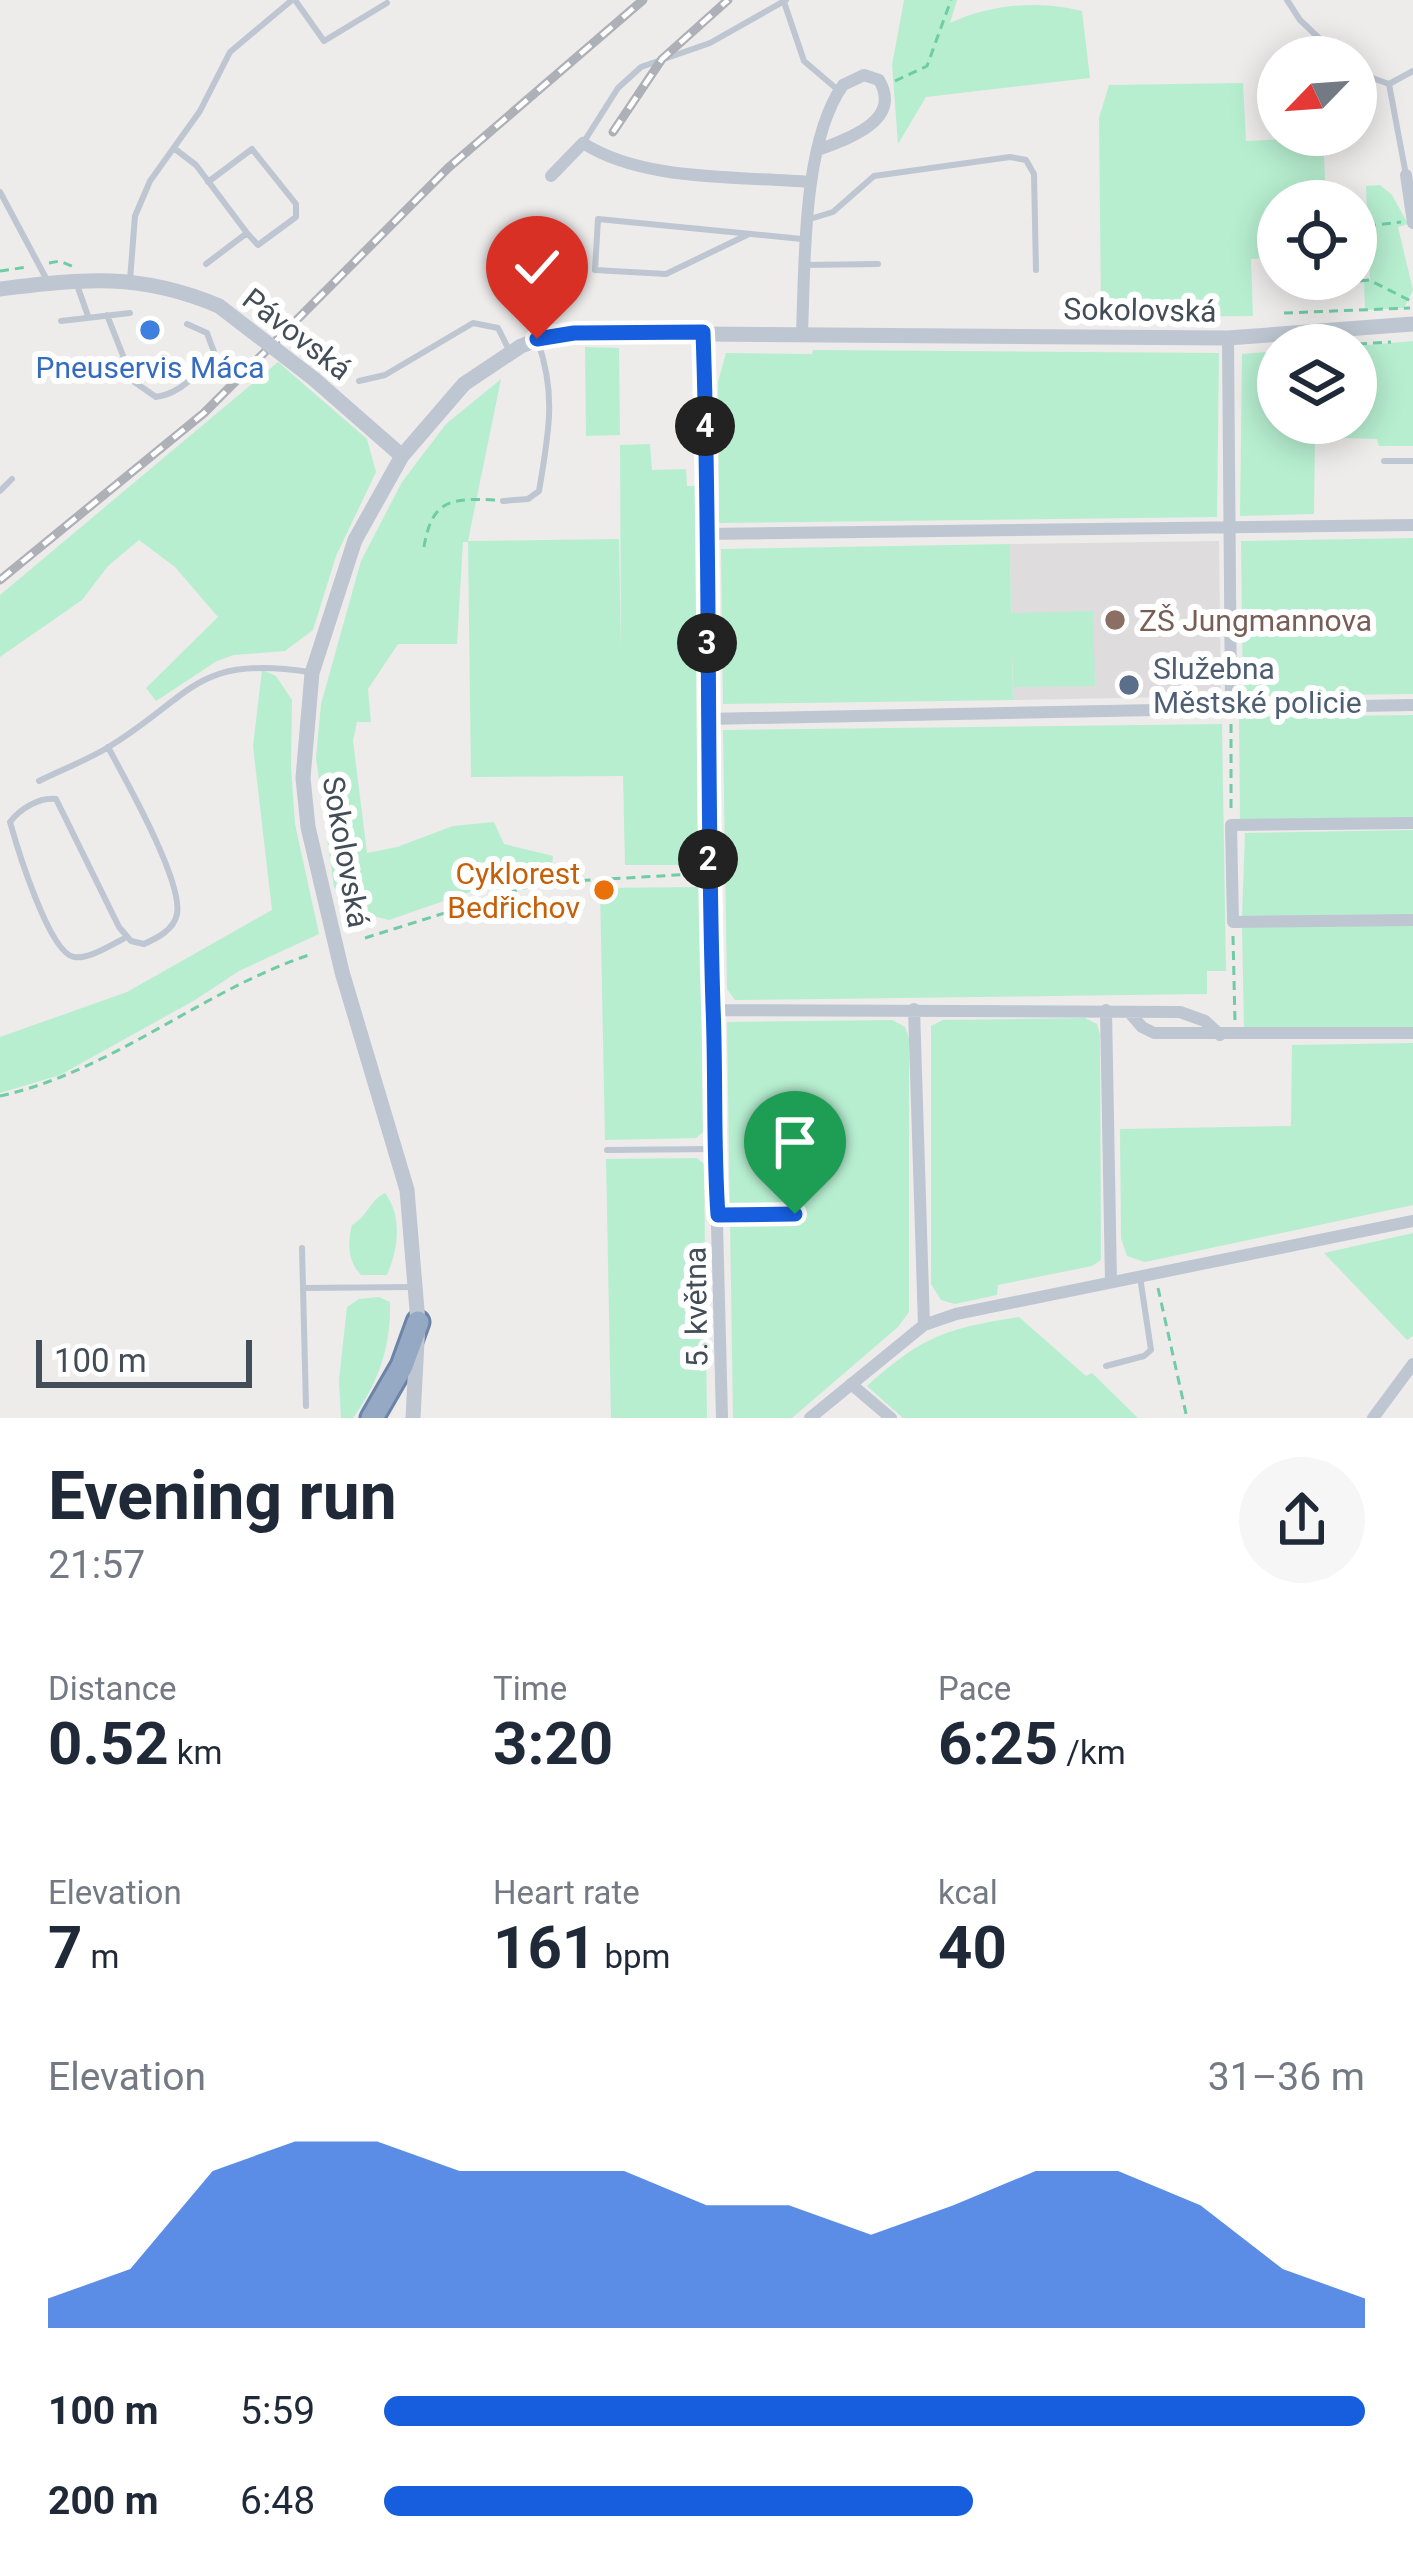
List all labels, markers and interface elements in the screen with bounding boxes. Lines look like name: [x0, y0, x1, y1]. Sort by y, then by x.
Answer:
north arrow: [1257, 36, 1377, 156]
map controls: [1257, 36, 1377, 444]
button: locate: [1257, 180, 1377, 300]
pin: [486, 216, 588, 339]
icon: check: [504, 234, 570, 300]
street label: Pávovská: [236, 281, 358, 387]
street label: Sokolovská: [1063, 291, 1217, 329]
marker: Pneuservis Máca: [137, 317, 163, 343]
button: layers: [1257, 324, 1377, 444]
place label: Pneuservis Máca: [35, 350, 265, 385]
pin: 4: [675, 396, 735, 456]
text: 4: [696, 406, 714, 445]
place label: ZŠ Jungmannova: [1139, 603, 1372, 638]
marker: ZŠ Jungmannova: [1102, 607, 1128, 633]
pin: 3: [677, 613, 737, 673]
text: 3: [698, 623, 716, 662]
place label: Služebna Městské policie: [1153, 651, 1362, 720]
marker: Služebna Městské policie: [1116, 672, 1142, 698]
street label: Sokolovská: [315, 774, 377, 930]
pin: 2: [678, 829, 738, 889]
text: 2: [699, 839, 717, 878]
place label: Cyklorest Bedřichov: [447, 856, 580, 925]
marker: Cyklorest Bedřichov: [591, 877, 617, 903]
pin: [744, 1091, 846, 1214]
icon: arrive: [762, 1109, 828, 1175]
street label: 5. května: [677, 1247, 715, 1367]
scale bar: [36, 1334, 252, 1387]
text: 100 m: [54, 1341, 147, 1380]
button: share: [1239, 1457, 1365, 1583]
text: Evening run: [48, 1458, 397, 1535]
text: 21:57: [48, 1542, 145, 1588]
text: Distance: [48, 1669, 176, 1708]
text: Time: [493, 1669, 567, 1708]
text: Pace: [938, 1669, 1011, 1708]
text: 0.52: [48, 1708, 169, 1779]
text: 3:20: [493, 1708, 613, 1779]
text: 6:25: [938, 1708, 1058, 1779]
text: km: [169, 1733, 223, 1772]
text: /km: [1058, 1733, 1126, 1772]
text: Elevation: [48, 1873, 182, 1912]
text: Heart rate: [493, 1873, 640, 1912]
text: kcal: [938, 1873, 998, 1912]
text: 7: [48, 1912, 82, 1983]
text: 161: [493, 1912, 596, 1983]
text: 40: [938, 1912, 1007, 1983]
text: m: [82, 1937, 120, 1976]
text: bpm: [596, 1937, 670, 1976]
text: Elevation: [48, 2054, 206, 2100]
text: 31–36 m: [1208, 2054, 1365, 2100]
text: 100 m: [48, 2388, 159, 2434]
text: 5:59: [240, 2388, 315, 2434]
text: 200 m: [48, 2478, 159, 2524]
text: 6:48: [240, 2478, 315, 2524]

